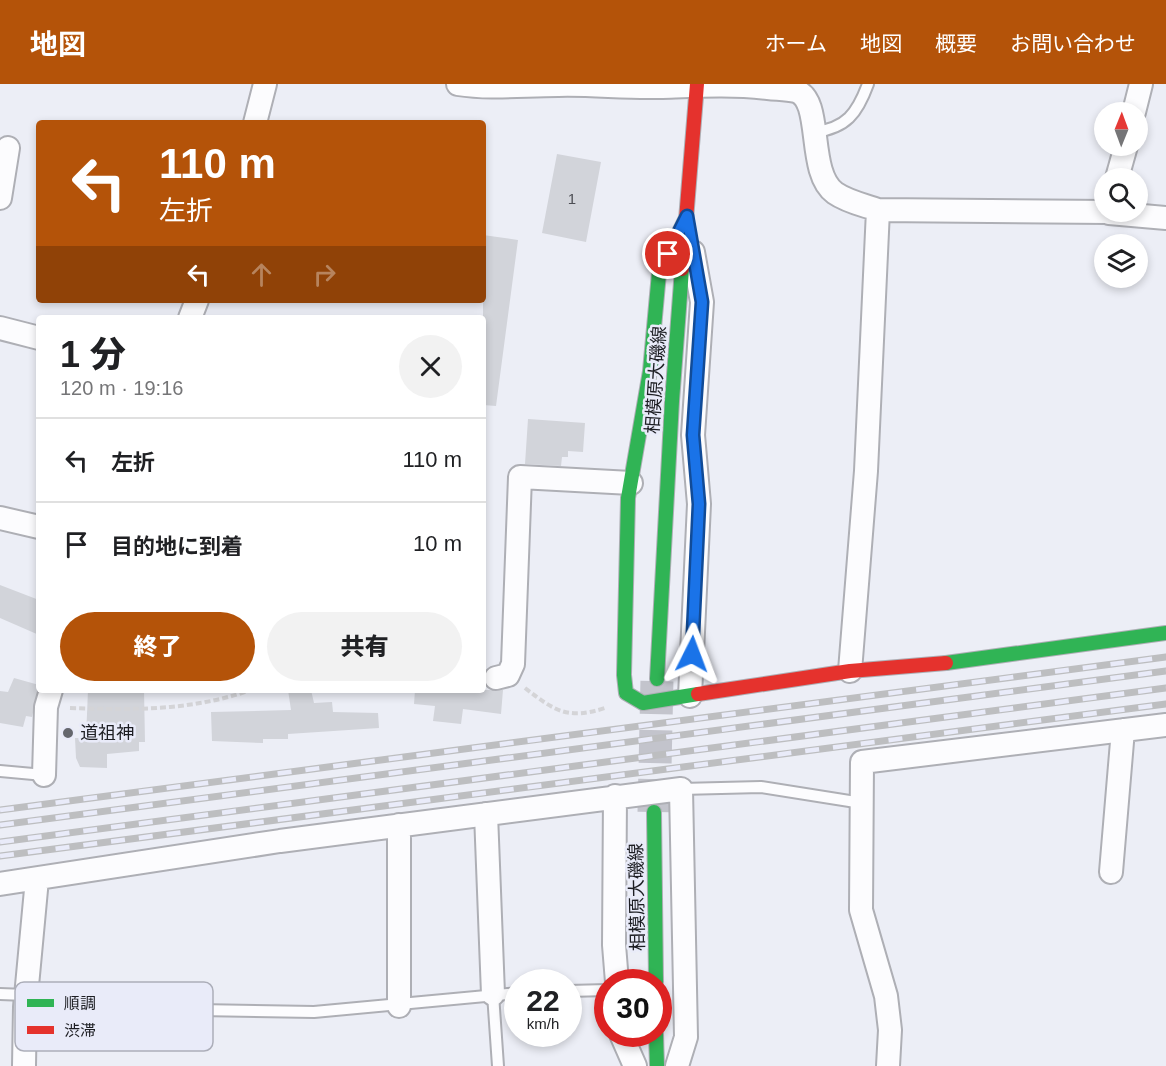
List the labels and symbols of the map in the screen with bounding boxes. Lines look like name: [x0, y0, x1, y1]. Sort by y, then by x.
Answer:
north arrow: [1094, 102, 1148, 156]
house number: 1: [568, 190, 576, 207]
pin: [642, 228, 693, 279]
street label: 相模原大磯線: [642, 325, 670, 435]
position arrow: [660, 622, 724, 686]
place label: 道祖神: [80, 723, 134, 743]
marker: 道祖神: [61, 726, 75, 740]
street label: 相模原大磯線: [626, 843, 648, 951]
speed limit sign: 30: [594, 969, 672, 1047]
legend: [15, 982, 213, 1051]
text: 順調: [64, 995, 96, 1012]
text: 渋滞: [64, 1022, 96, 1039]

